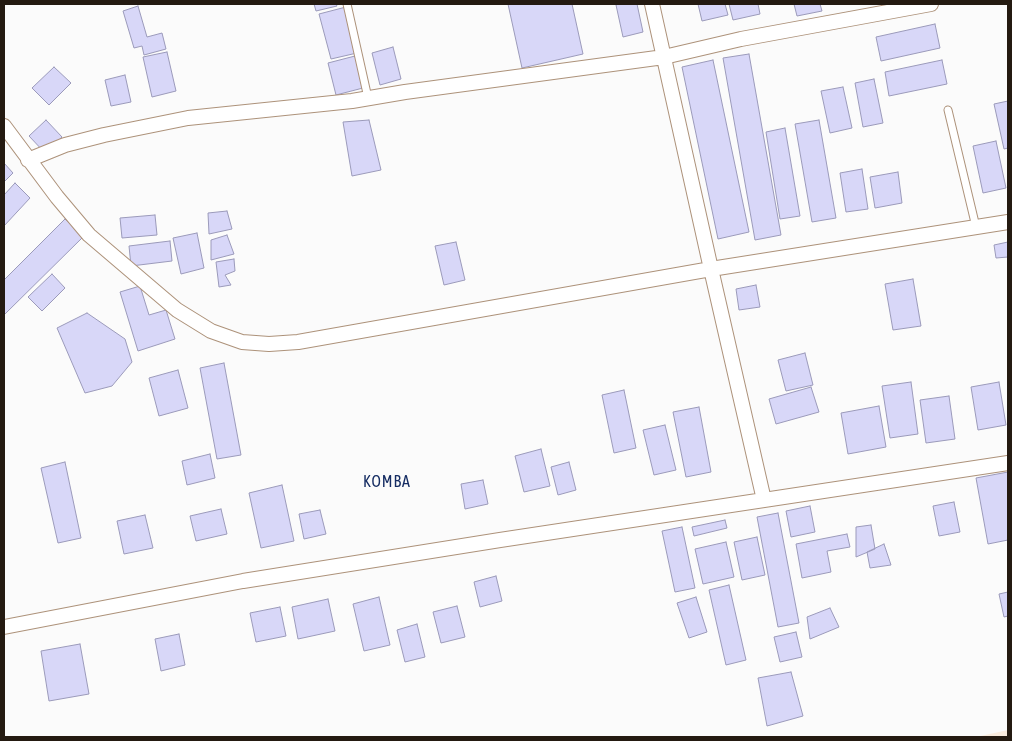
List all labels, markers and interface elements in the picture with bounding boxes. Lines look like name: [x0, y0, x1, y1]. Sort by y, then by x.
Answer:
district label: KOMBA: [362, 472, 412, 492]

